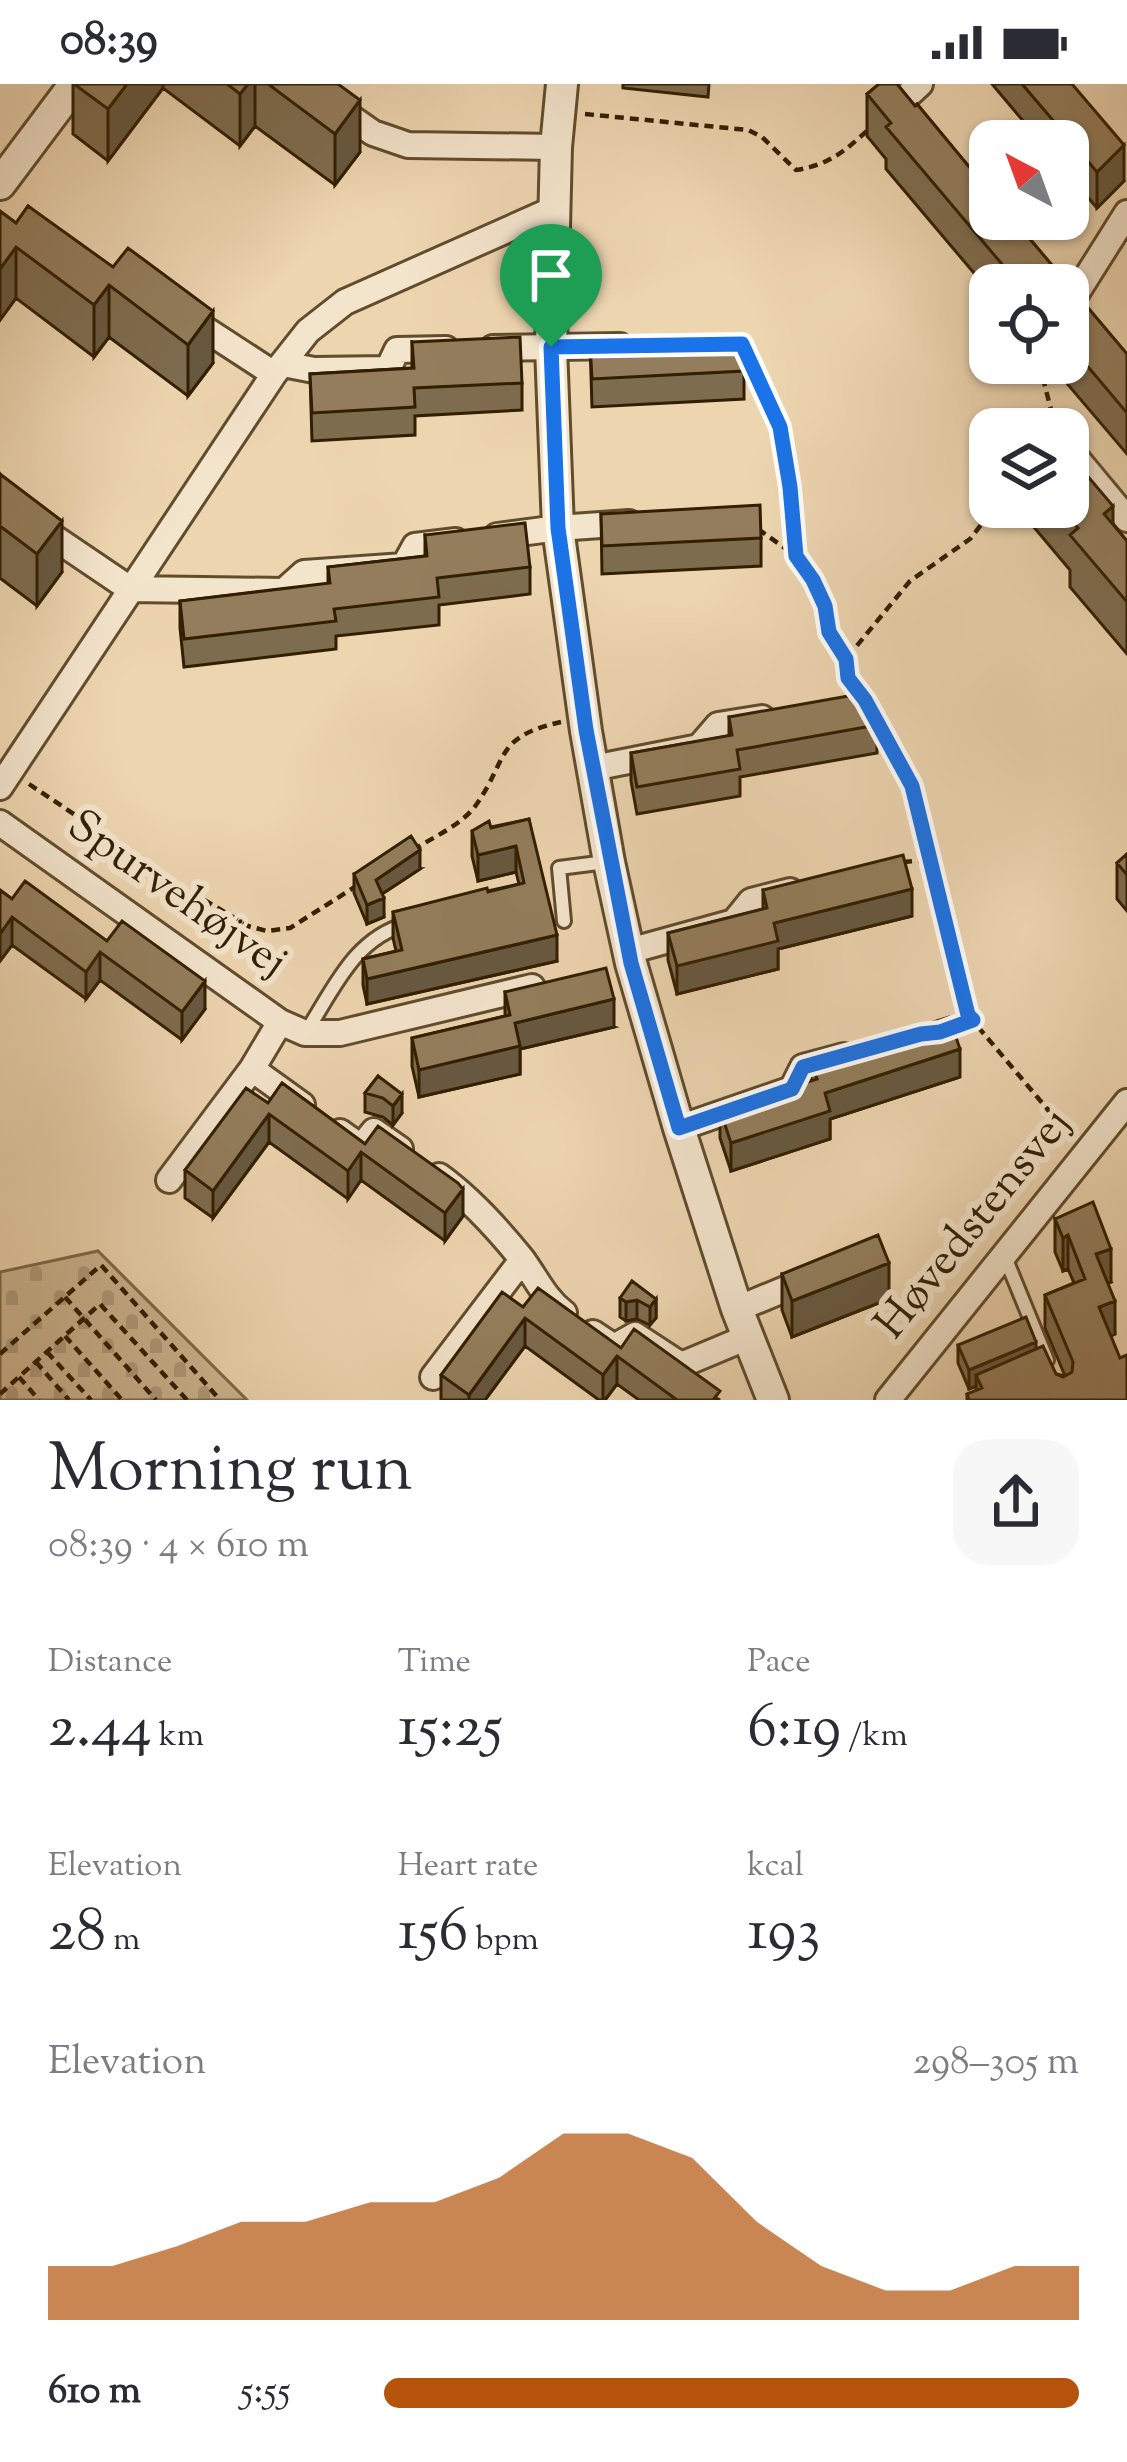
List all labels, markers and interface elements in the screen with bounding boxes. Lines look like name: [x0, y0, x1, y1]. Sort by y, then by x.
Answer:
text: 08:39: [60, 10, 158, 75]
north arrow: [969, 120, 1089, 240]
map controls: [969, 120, 1089, 528]
pin: [500, 224, 602, 347]
icon: arrive: [518, 242, 584, 308]
button: locate: [969, 264, 1089, 384]
button: layers: [969, 408, 1089, 528]
street label: Spurvehøjvej: [53, 796, 299, 996]
street label: Høvedstensvej: [861, 1095, 1089, 1355]
text: Morning run: [48, 1426, 413, 1521]
button: share: [953, 1439, 1079, 1565]
text: 08:39 · 4 × 610 m: [48, 1519, 309, 1575]
text: Distance: [48, 1639, 172, 1687]
text: Time: [398, 1639, 471, 1687]
text: Pace: [747, 1639, 811, 1687]
text: 2.44: [48, 1687, 152, 1774]
text: 15:25: [398, 1687, 503, 1774]
text: 6:19: [747, 1687, 841, 1774]
text: km: [152, 1713, 204, 1761]
text: /km: [841, 1713, 908, 1761]
text: Elevation: [48, 1843, 182, 1891]
text: Heart rate: [398, 1843, 539, 1891]
text: kcal: [747, 1843, 804, 1891]
text: 28: [48, 1891, 106, 1978]
text: 156: [398, 1891, 468, 1978]
text: 193: [747, 1891, 821, 1978]
text: m: [106, 1917, 140, 1965]
text: bpm: [468, 1917, 539, 1965]
text: Elevation: [48, 2036, 206, 2092]
text: 298–305 m: [913, 2036, 1079, 2092]
text: 610 m: [48, 2365, 141, 2421]
text: 5:55: [240, 2365, 291, 2421]

